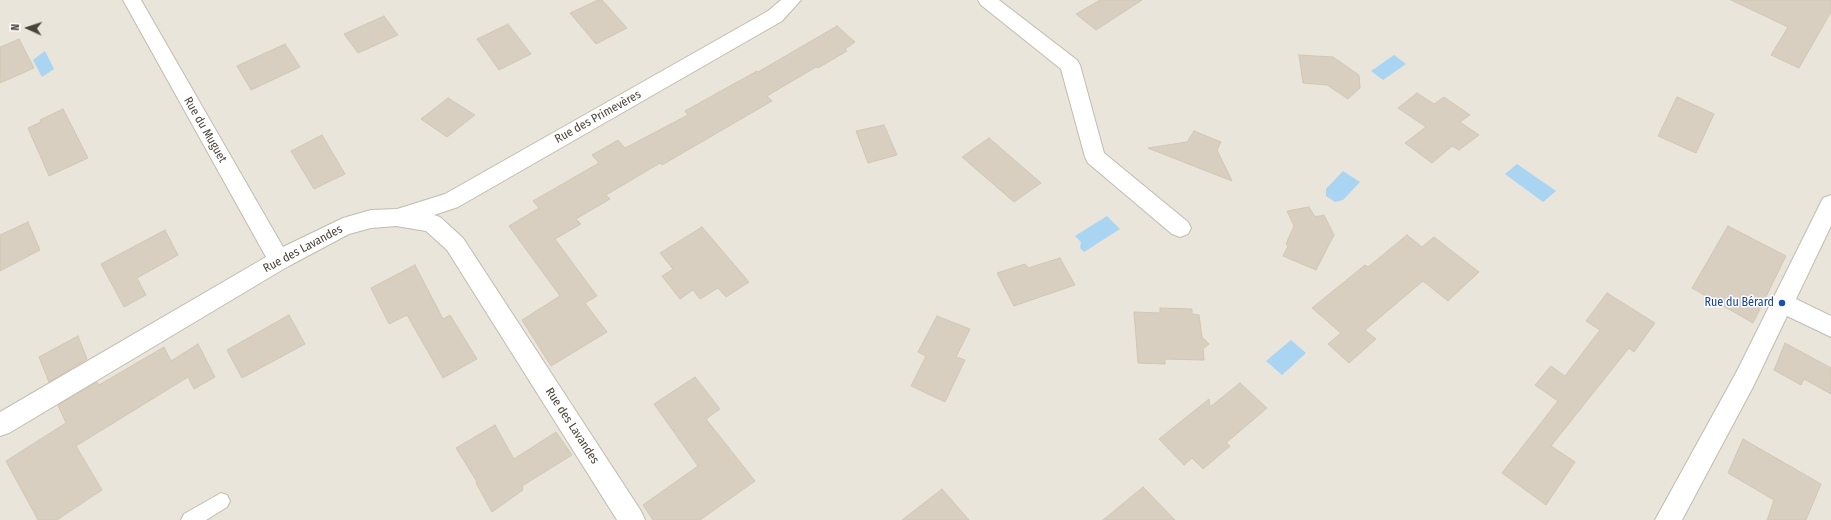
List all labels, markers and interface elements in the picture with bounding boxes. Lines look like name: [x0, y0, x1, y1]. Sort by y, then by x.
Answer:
north arrow: [8, 8, 48, 48]
text: N: [9, 24, 22, 31]
street label: Rue des Primevères: [552, 87, 644, 147]
street label: Rue du Muguet: [180, 95, 230, 165]
street label: Rue des Lavandes: [261, 222, 345, 276]
place label: Rue du Bérard: [1704, 296, 1774, 310]
marker: Rue du Bérard: [1777, 298, 1787, 308]
street label: Rue des Lavandes: [542, 385, 602, 467]

